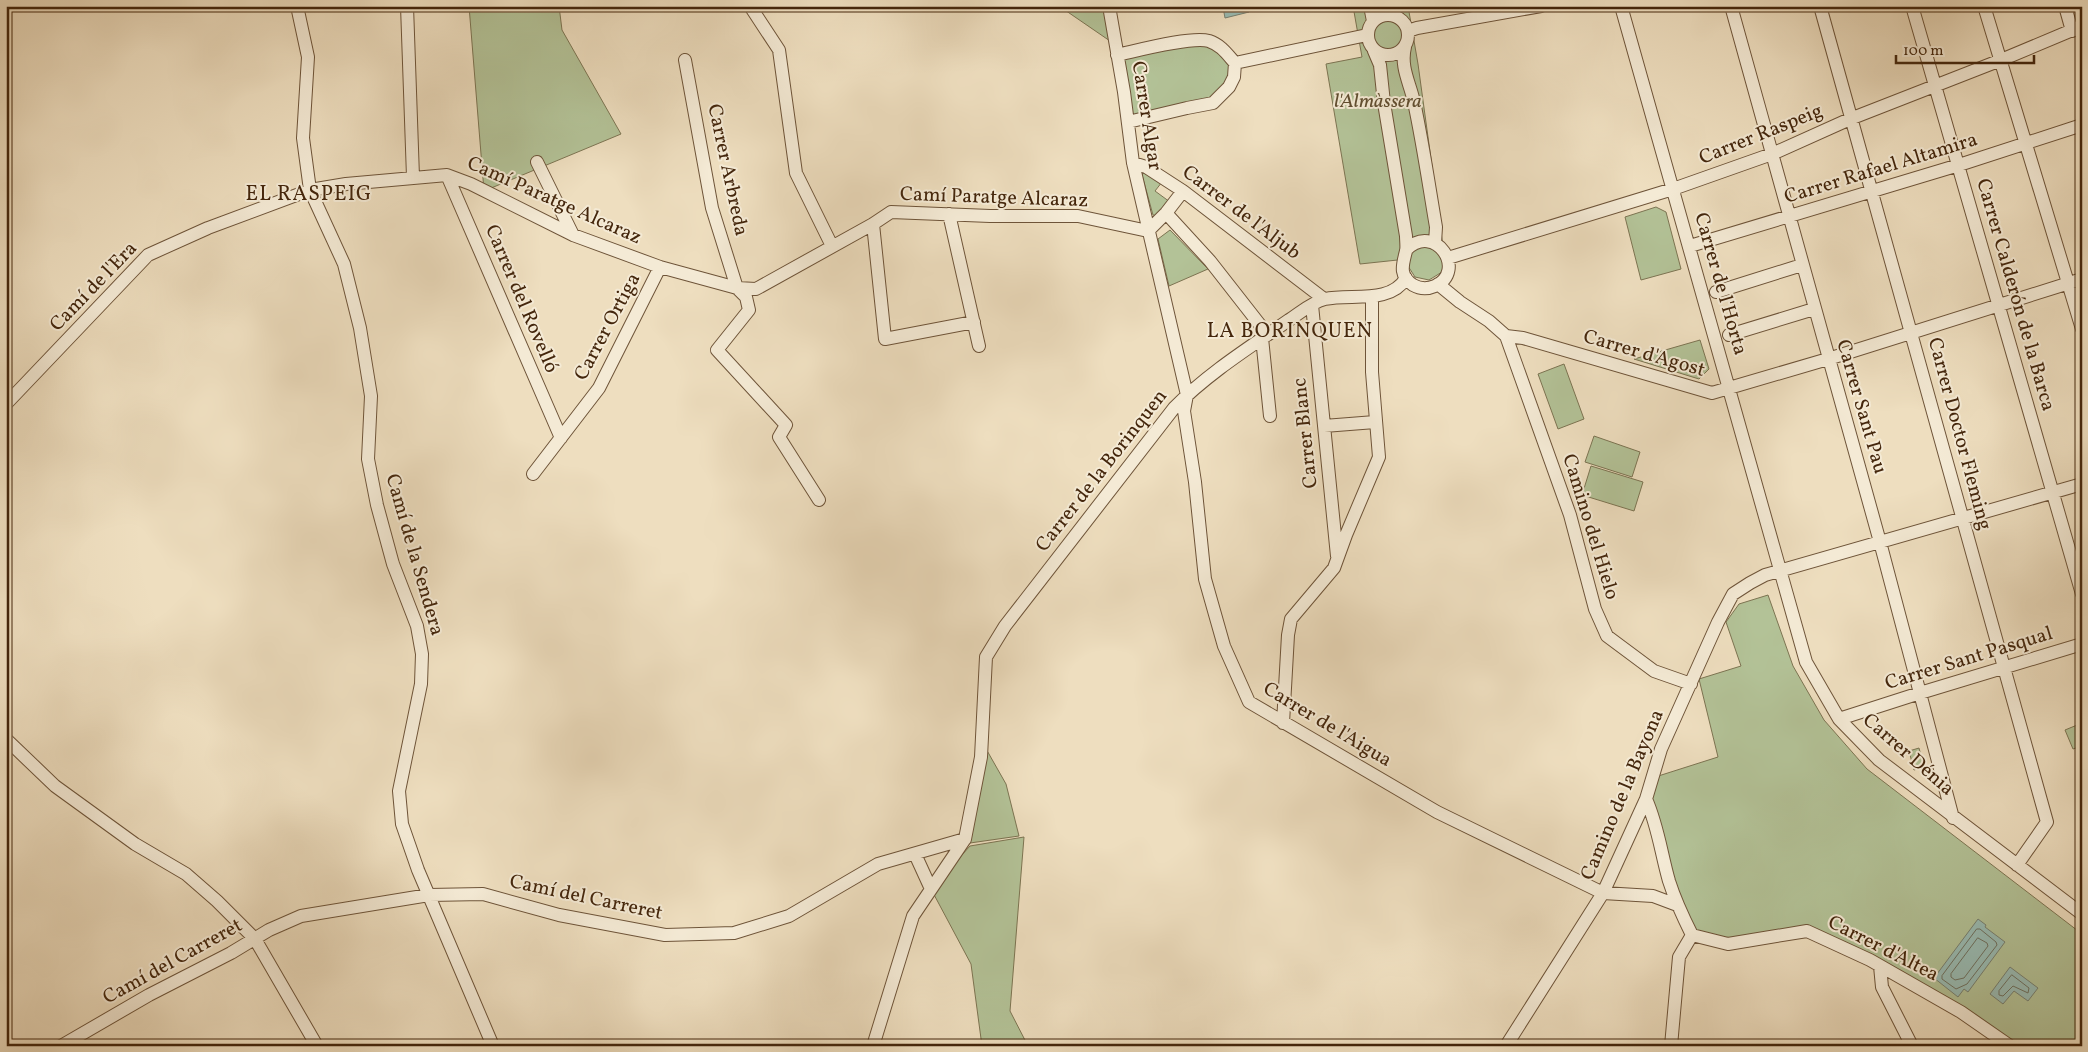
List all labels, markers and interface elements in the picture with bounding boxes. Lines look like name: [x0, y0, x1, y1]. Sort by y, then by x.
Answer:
scale bar: [1896, 32, 2033, 64]
text: 100 m: [1903, 41, 1943, 62]
street label: Carrer Algar: [1124, 59, 1168, 173]
park label: l'Almàssera: [1334, 88, 1422, 116]
street label: Carrer Raspeig: [1695, 97, 1827, 173]
street label: Carrer Arbreda: [699, 101, 755, 239]
street label: Carrer Rafael Altamira: [1781, 126, 1981, 212]
street label: Camí Paratge Alcaraz: [462, 150, 646, 252]
street label: Carrer de l'Aljub: [1176, 159, 1306, 267]
street label: Carrer Calderón de la Barca: [1968, 175, 2062, 415]
district label: EL RASPEIG: [246, 180, 372, 209]
street label: Camí Paratge Alcaraz: [899, 181, 1089, 215]
street label: Carrer de l'Horta: [1686, 209, 1754, 359]
street label: Carrer del Rovelló: [477, 221, 565, 377]
street label: Camí de l'Era: [44, 236, 144, 338]
street label: Carrer Ortiga: [568, 268, 648, 386]
district label: LA BORINQUEN: [1207, 317, 1373, 346]
street label: Carrer d'Agost: [1580, 323, 1708, 385]
street label: Carrer Doctor Fleming: [1920, 335, 1998, 533]
street label: Carrer Sant Pau: [1828, 337, 1894, 477]
street label: Carrer Blanc: [1286, 376, 1326, 490]
street label: Carrer de la Borinquen: [1030, 384, 1174, 558]
street label: Camino del Hielo: [1555, 451, 1625, 603]
street label: Camí de la Sendera: [378, 471, 450, 639]
street label: Carrer Sant Pasqual: [1882, 620, 2056, 698]
street label: Carrer de l'Aigua: [1257, 675, 1397, 775]
street label: Camino de la Bayona: [1574, 705, 1672, 885]
street label: Carrer Dénia: [1856, 707, 1960, 803]
street label: Camí del Carreret: [507, 868, 665, 928]
street label: Carrer d'Altea: [1823, 909, 1943, 989]
street label: Camí del Carreret: [98, 912, 248, 1012]

